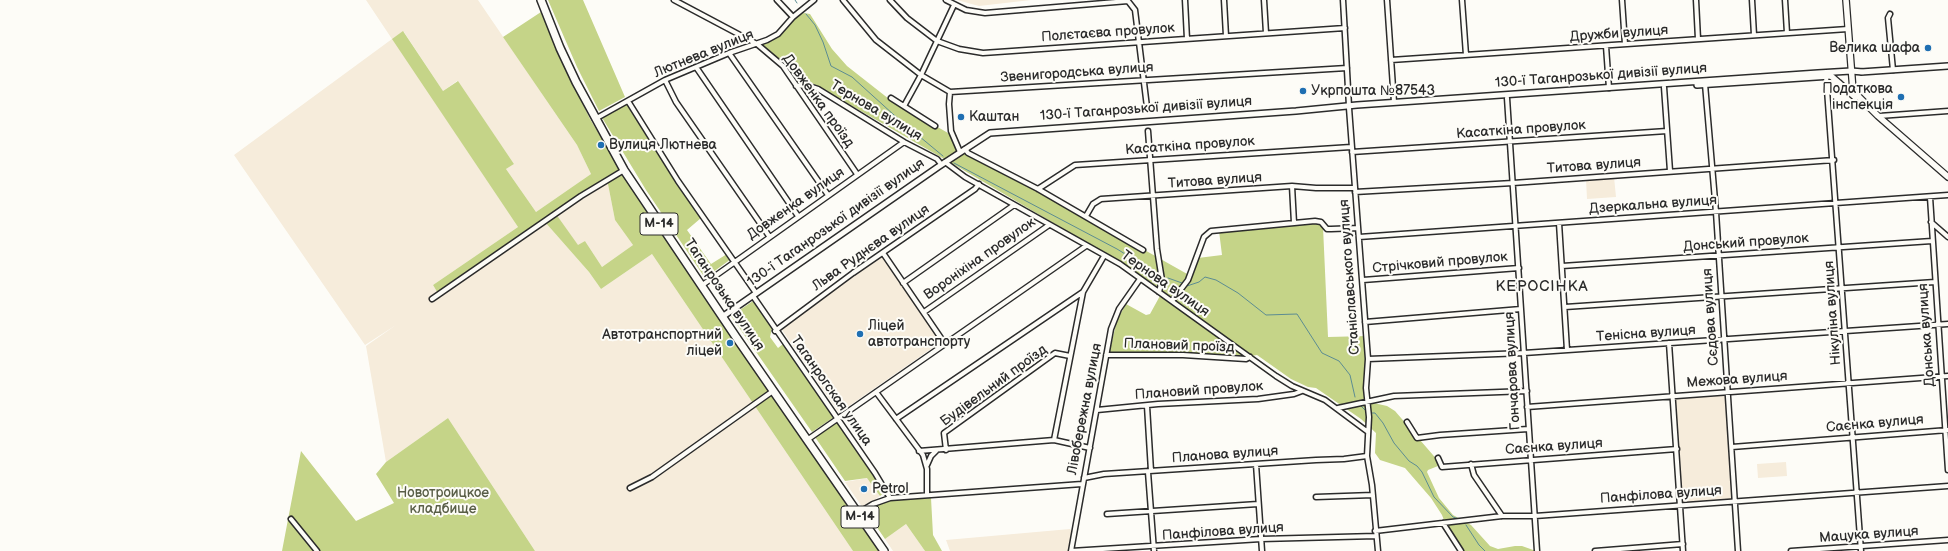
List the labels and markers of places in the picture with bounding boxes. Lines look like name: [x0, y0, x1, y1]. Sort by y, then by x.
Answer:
place label: Велика шафа: [1829, 40, 1920, 56]
marker: Велика шафа: [1923, 43, 1933, 53]
place label: Податкова інспекція: [1822, 81, 1893, 114]
place label: Укрпошта №87543: [1311, 83, 1435, 99]
marker: Укрпошта №87543: [1298, 86, 1308, 96]
marker: Податкова інспекція: [1896, 92, 1906, 102]
place label: Каштан: [969, 109, 1020, 125]
marker: Каштан: [956, 112, 966, 122]
place label: Вулиця Лютнева: [609, 137, 717, 153]
marker: Вулиця Лютнева: [596, 140, 606, 150]
place label: Ліцей автотранспорту: [868, 318, 970, 350]
place label: Автотранспортний ліцей: [602, 327, 722, 360]
marker: Ліцей автотранспорту: [855, 329, 865, 339]
marker: Автотранспортний ліцей: [725, 338, 735, 348]
place label: Petrol: [872, 481, 909, 497]
marker: Petrol: [859, 484, 869, 494]

